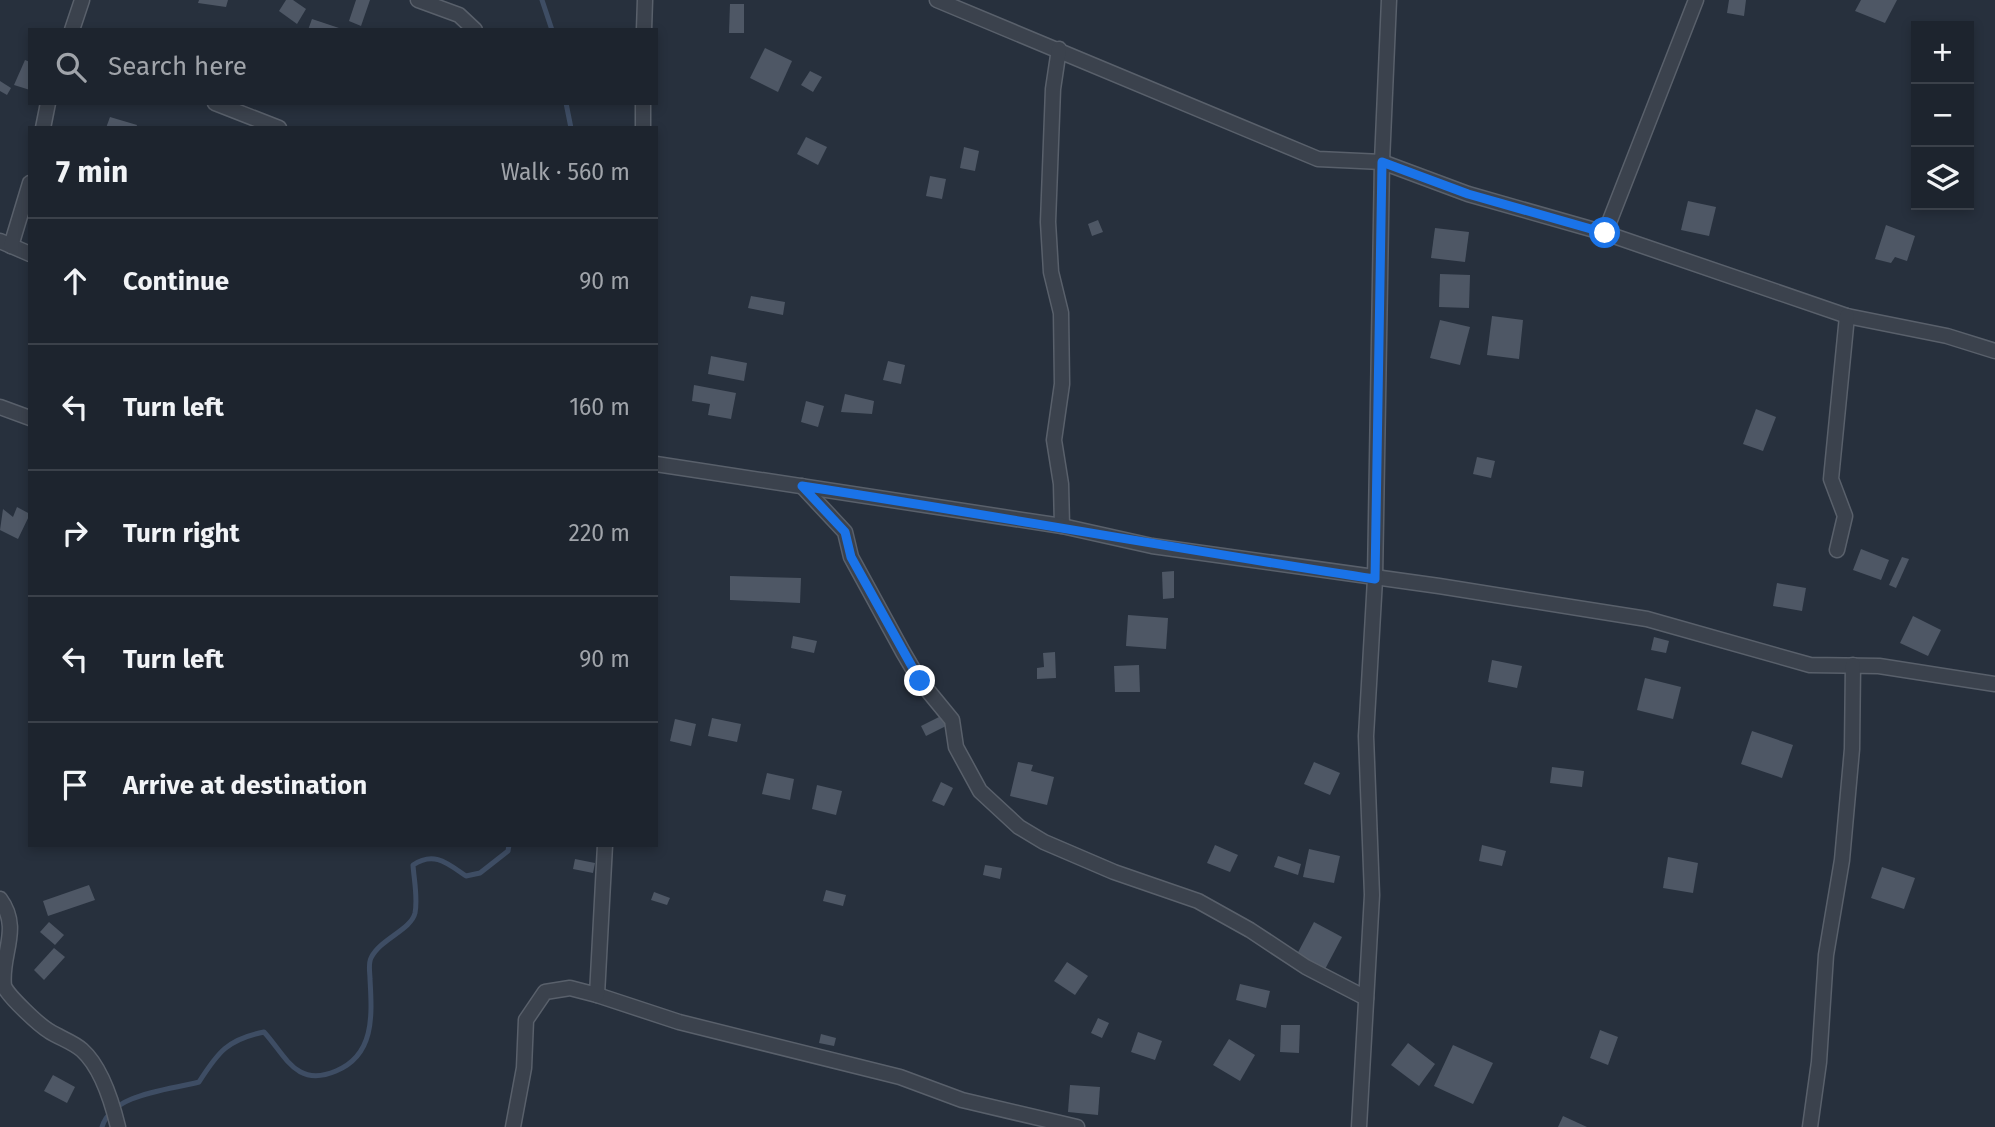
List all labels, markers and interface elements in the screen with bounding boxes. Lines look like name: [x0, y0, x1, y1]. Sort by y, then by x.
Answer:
map controls: [1911, 21, 1974, 210]
button: +: [1911, 21, 1974, 84]
search box: [28, 28, 658, 105]
icon: search: [52, 48, 90, 86]
text: Search here: [108, 51, 247, 82]
button: −: [1911, 84, 1974, 147]
button: layers: [1911, 147, 1974, 210]
text: 7 min: [56, 154, 128, 190]
text: Walk · 560 m: [501, 158, 630, 186]
route start: [1589, 217, 1620, 248]
icon: ahead: [56, 262, 94, 300]
text: Continue: [123, 266, 229, 297]
text: 90 m: [579, 267, 630, 295]
icon: left: [56, 388, 94, 426]
text: Turn left: [123, 392, 224, 423]
text: 160 m: [569, 393, 630, 421]
icon: right: [56, 514, 94, 552]
text: Turn right: [123, 518, 240, 549]
text: 220 m: [569, 519, 630, 547]
icon: left: [56, 640, 94, 678]
text: Turn left: [123, 644, 224, 675]
text: 90 m: [579, 645, 630, 673]
route end: [904, 665, 935, 696]
icon: arrive: [56, 766, 94, 804]
text: Arrive at destination: [123, 770, 367, 801]

